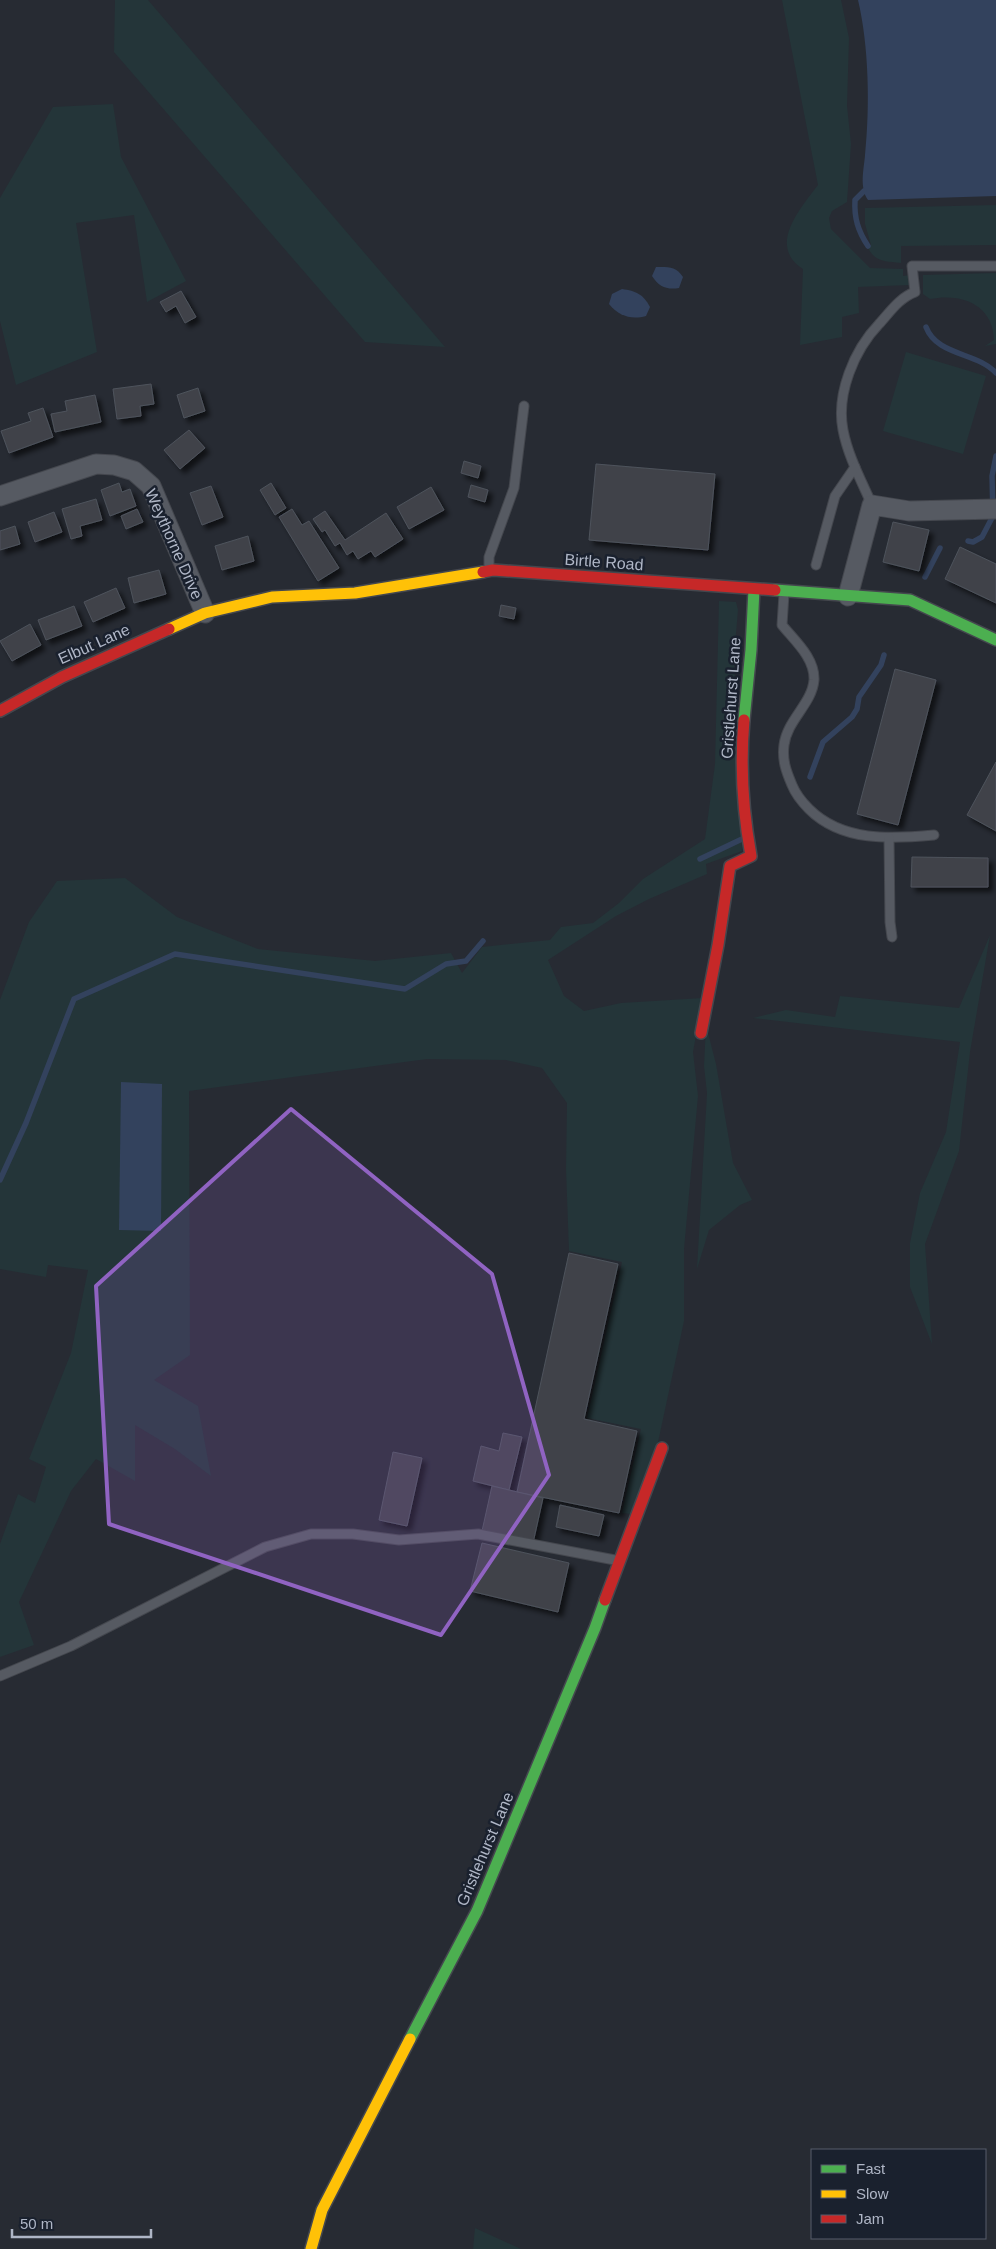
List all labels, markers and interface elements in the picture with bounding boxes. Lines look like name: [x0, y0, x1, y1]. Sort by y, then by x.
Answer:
street label: Weythorne Drive: [142, 486, 206, 602]
street label: Birtle Road: [564, 551, 644, 573]
street label: Elbut Lane: [56, 621, 132, 667]
street label: Gristlehurst Lane: [718, 637, 744, 759]
street label: Gristlehurst Lane: [453, 1790, 517, 1908]
legend: [811, 2149, 986, 2239]
text: Fast: [856, 2160, 886, 2177]
text: Slow: [856, 2185, 889, 2202]
scale bar: [12, 2206, 151, 2238]
text: Jam: [856, 2210, 884, 2227]
text: 50 m: [20, 2215, 53, 2232]

